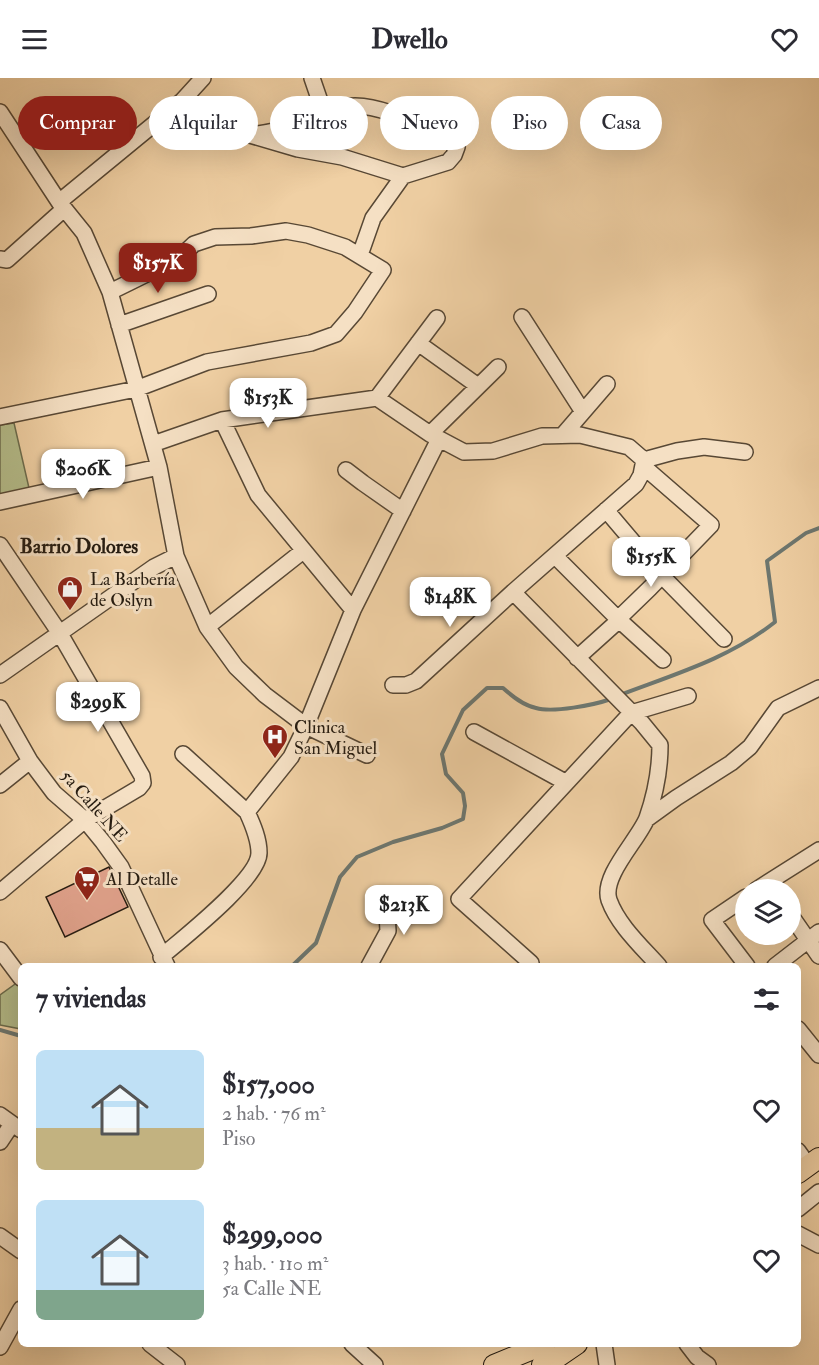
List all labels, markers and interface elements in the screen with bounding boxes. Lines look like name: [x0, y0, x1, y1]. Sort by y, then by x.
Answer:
icon: menu: [18, 23, 51, 56]
text: Dwello: [371, 23, 448, 56]
icon: heart: [768, 23, 801, 56]
chip: Comprar: [18, 96, 137, 150]
chip: Alquilar: [149, 96, 258, 150]
chip: Filtros: [270, 96, 368, 150]
chip: Nuevo: [380, 96, 479, 150]
chip: Piso: [491, 96, 568, 150]
chip: Casa: [580, 96, 662, 150]
pin: $157K: [116, 243, 200, 294]
text: $157K: [133, 250, 183, 275]
pin: $153K: [226, 378, 310, 429]
text: $153K: [244, 385, 292, 410]
pin: $206K: [41, 449, 125, 500]
text: $206K: [55, 456, 111, 481]
district label: Barrio Dolores: [20, 534, 138, 559]
pin: $155K: [609, 537, 693, 588]
text: $155K: [626, 544, 676, 569]
place label: La Barbería de Oslyn: [90, 568, 176, 612]
shop icon: La Barbería de Oslyn: [55, 574, 85, 612]
pin: $148K: [408, 577, 492, 628]
text: $148K: [424, 584, 476, 609]
pin: $299K: [56, 682, 140, 733]
text: $299K: [70, 689, 126, 714]
place label: Clinica San Miguel: [294, 716, 378, 760]
hospital icon: Clinica San Miguel: [260, 722, 290, 760]
street label: 5a Calle NE: [56, 765, 132, 847]
supermarket icon: Al Detalle: [72, 864, 102, 902]
place label: Al Detalle: [105, 868, 178, 891]
map controls: [735, 879, 801, 945]
button: layers: [735, 879, 801, 945]
pin: $213K: [362, 885, 446, 936]
text: $213K: [379, 892, 429, 917]
text: 7 viviendas: [36, 983, 146, 1015]
icon: filters: [750, 983, 783, 1016]
text: $157,000: [222, 1069, 315, 1101]
icon: home: [84, 1074, 156, 1146]
icon: heart: [750, 1094, 783, 1127]
text: 2 hab. · 76 m²: [222, 1101, 326, 1126]
text: Piso: [222, 1126, 255, 1151]
text: $299,000: [222, 1219, 323, 1251]
icon: home: [84, 1224, 156, 1296]
icon: heart: [750, 1244, 783, 1277]
text: 3 hab. · 110 m²: [222, 1251, 328, 1276]
text: 5a Calle NE: [222, 1276, 321, 1301]

